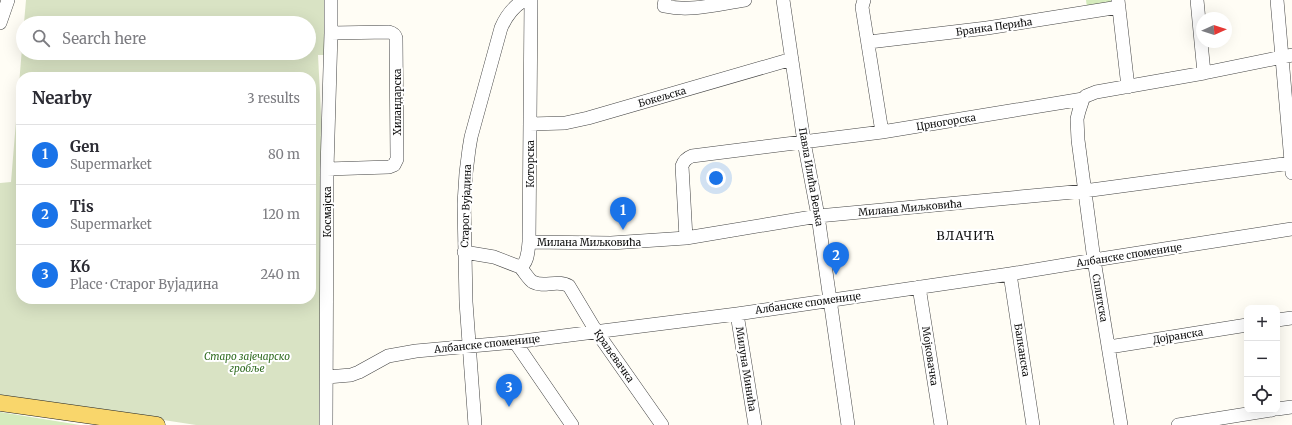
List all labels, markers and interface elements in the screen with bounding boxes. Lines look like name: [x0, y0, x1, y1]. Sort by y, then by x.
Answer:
north arrow: [1196, 12, 1232, 48]
street label: Бранка Перића: [955, 15, 1034, 39]
search box: [16, 16, 316, 60]
icon: search: [30, 27, 52, 49]
text: Search here: [62, 29, 146, 48]
street label: Хиландарска: [391, 68, 404, 135]
street label: Бокељска: [636, 84, 688, 110]
text: Nearby: [32, 87, 92, 109]
text: 3 results: [247, 90, 300, 107]
street label: Црногорска: [915, 111, 978, 133]
street label: Павла Илића Вељка: [796, 127, 826, 228]
text: Gen: [70, 137, 99, 156]
street label: Которска: [524, 140, 537, 188]
text: 1: [42, 146, 48, 163]
text: 80 m: [268, 146, 300, 163]
text: Supermarket: [70, 156, 152, 173]
street label: Старог Вујадина: [458, 163, 474, 248]
your location: [706, 168, 726, 188]
street label: Космајска: [321, 186, 334, 237]
text: Tis: [70, 197, 94, 216]
pin: 1: [610, 197, 636, 230]
street label: Милана Миљковића: [858, 197, 963, 219]
text: 2: [41, 206, 49, 223]
text: 120 m: [262, 206, 300, 223]
text: Supermarket: [70, 216, 152, 233]
district label: ВЛАЧИЋ: [937, 228, 995, 243]
street label: Милана Миљковића: [537, 236, 642, 249]
street label: Албанске споменице: [1074, 240, 1183, 270]
pin: 2: [823, 242, 849, 275]
text: K6: [70, 257, 90, 276]
text: 3: [41, 266, 49, 283]
text: 240 m: [260, 266, 300, 283]
street label: Сплитска: [1089, 273, 1111, 324]
text: Place · Старог Вујадина: [70, 276, 218, 293]
street label: Албанске споменице: [753, 289, 862, 317]
map controls: [1244, 305, 1280, 413]
button: +: [1244, 305, 1280, 341]
street label: Балканска: [1011, 322, 1033, 378]
street label: Милуна Минића: [733, 326, 759, 413]
street label: Мојковачка: [919, 326, 941, 387]
street label: Дојранска: [1152, 326, 1205, 346]
street label: Краљевачка: [591, 327, 637, 385]
street label: Албанске споменице: [432, 332, 541, 356]
button: −: [1244, 341, 1280, 377]
park label: Старо зајечарско гробље: [204, 350, 290, 375]
pin: 3: [496, 374, 522, 407]
button: locate: [1244, 377, 1280, 413]

